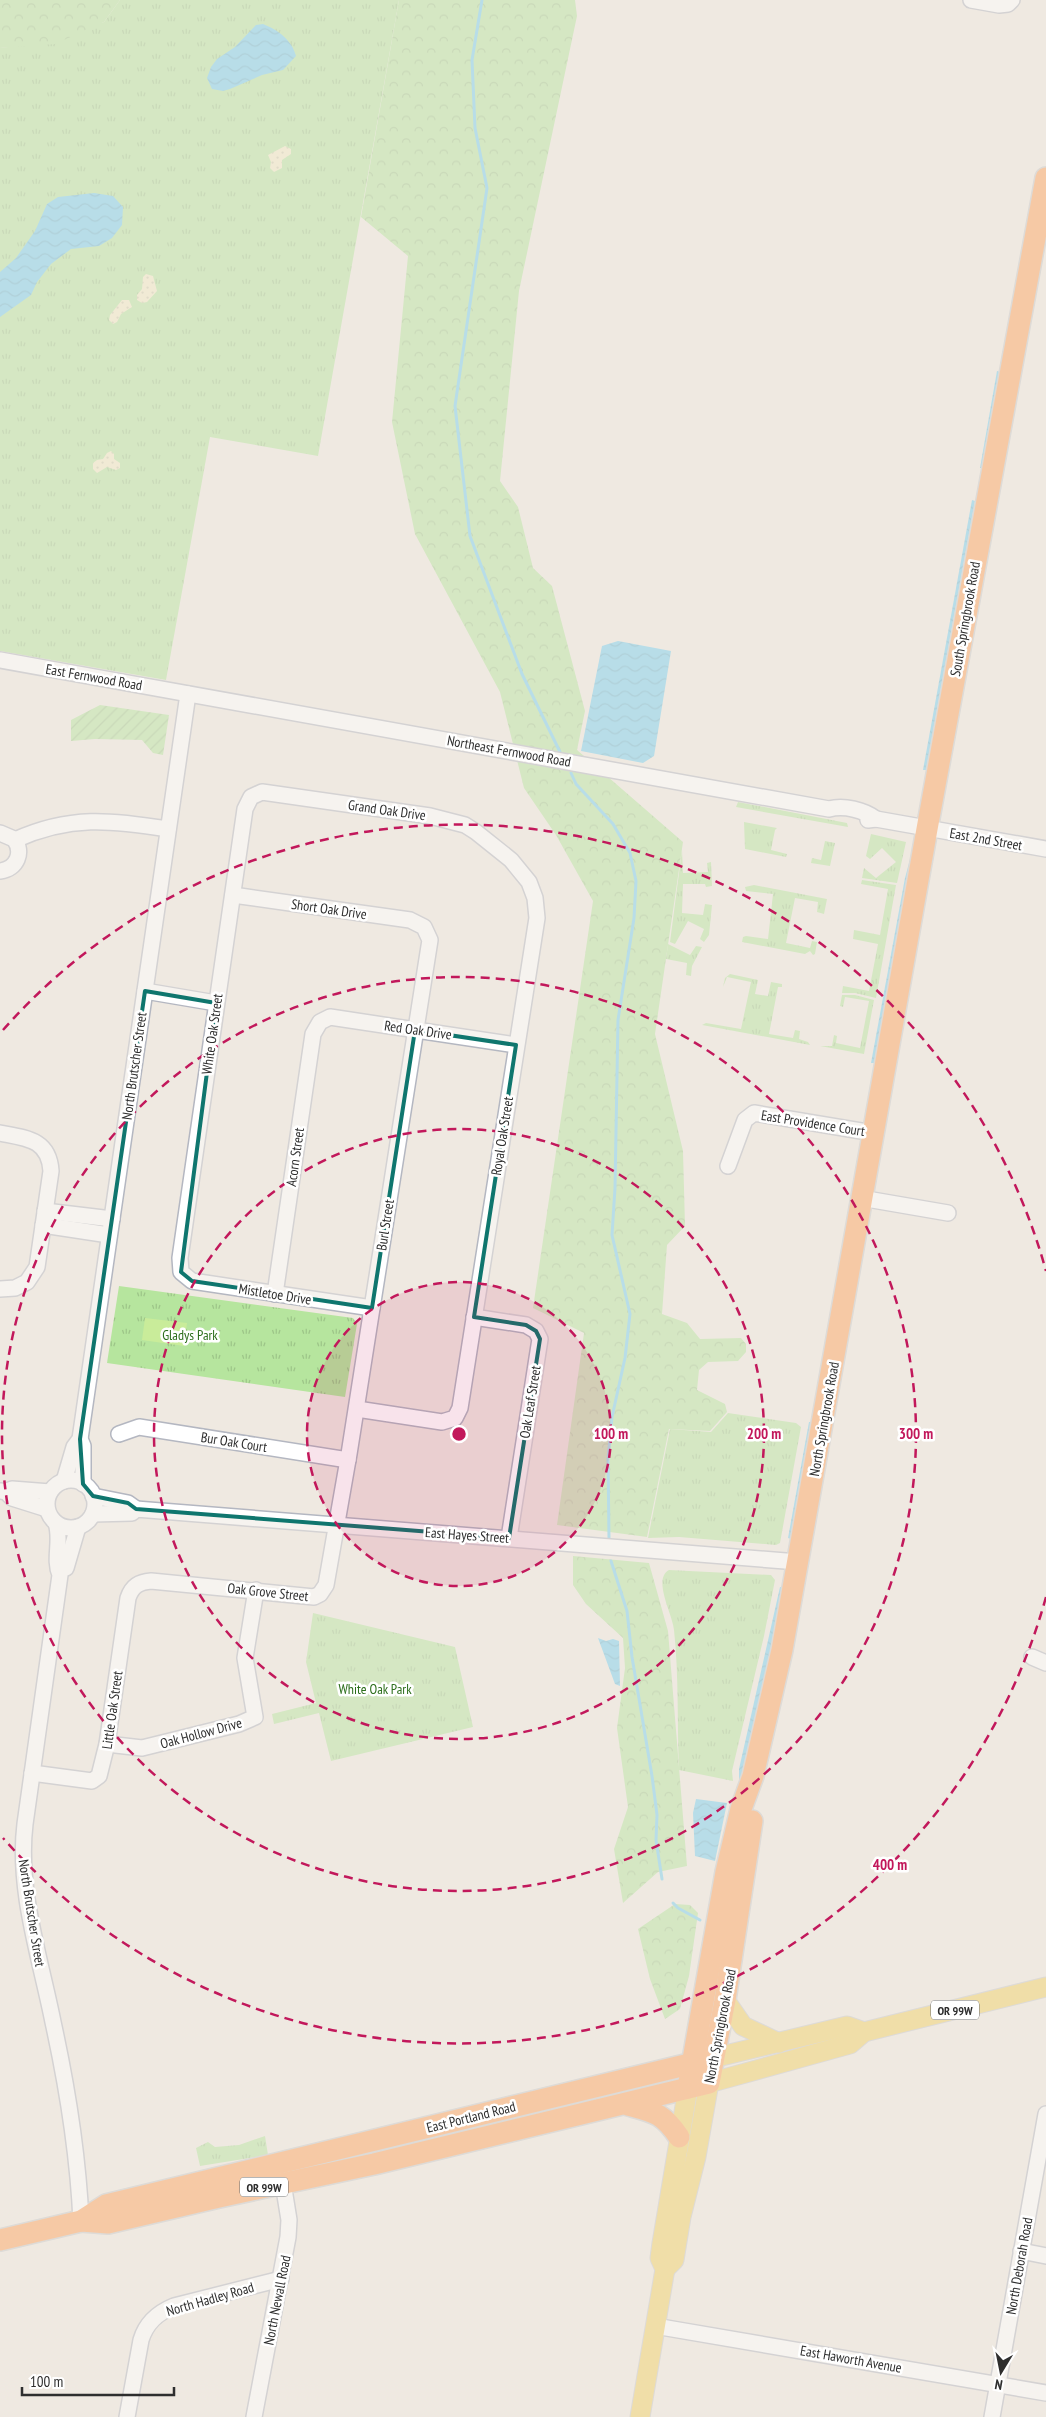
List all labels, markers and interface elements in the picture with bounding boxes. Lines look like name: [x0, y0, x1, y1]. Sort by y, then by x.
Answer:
street label: South Springbrook Road: [946, 560, 984, 678]
street label: East Fernwood Road: [44, 660, 144, 694]
street label: Northeast Fernwood Road: [446, 731, 572, 771]
street label: Grand Oak Drive: [347, 796, 427, 824]
street label: East 2nd Street: [948, 824, 1024, 854]
street label: Short Oak Drive: [290, 895, 368, 923]
street label: White Oak Street: [197, 992, 227, 1076]
street label: North Brutscher Street: [118, 1011, 150, 1121]
street label: Red Oak Drive: [383, 1016, 453, 1044]
street label: Royal Oak Street: [487, 1095, 517, 1177]
street label: East Providence Court: [760, 1106, 866, 1140]
street label: Acorn Street: [282, 1126, 308, 1188]
street label: Burl Street: [372, 1198, 398, 1252]
street label: Mistletoe Drive: [237, 1279, 313, 1309]
park label: Gladys Park: [162, 1326, 218, 1344]
street label: North Springbrook Road: [805, 1360, 843, 1478]
street label: Oak Leaf Street: [515, 1364, 545, 1440]
text: 100 m: [594, 1424, 628, 1443]
text: 200 m: [747, 1424, 781, 1443]
text: 300 m: [899, 1424, 933, 1443]
centre of rings: [450, 1425, 468, 1443]
street label: Bur Oak Court: [200, 1428, 269, 1456]
street label: East Hayes Street: [424, 1523, 510, 1547]
street label: Oak Grove Street: [227, 1579, 309, 1605]
street label: Little Oak Street: [98, 1670, 126, 1750]
park label: White Oak Park: [338, 1680, 412, 1698]
street label: Oak Hollow Drive: [158, 1713, 244, 1753]
text: 400 m: [873, 1855, 907, 1874]
street label: North Brutscher Street: [15, 1858, 49, 1968]
street label: North Springbrook Road: [700, 1967, 740, 2085]
road number: OR 99W: [931, 2000, 979, 2020]
street label: East Portland Road: [425, 2097, 517, 2137]
road number: OR 99W: [240, 2178, 288, 2196]
street label: North Deborah Road: [1002, 2216, 1036, 2316]
street label: North Newall Road: [259, 2254, 295, 2346]
street label: North Hadley Road: [164, 2278, 256, 2320]
street label: East Haworth Avenue: [799, 2341, 903, 2377]
north arrow: [976, 2347, 1026, 2397]
scale bar: [22, 2364, 175, 2396]
text: 100 m: [30, 2372, 63, 2391]
text: N: [993, 2375, 1004, 2394]

